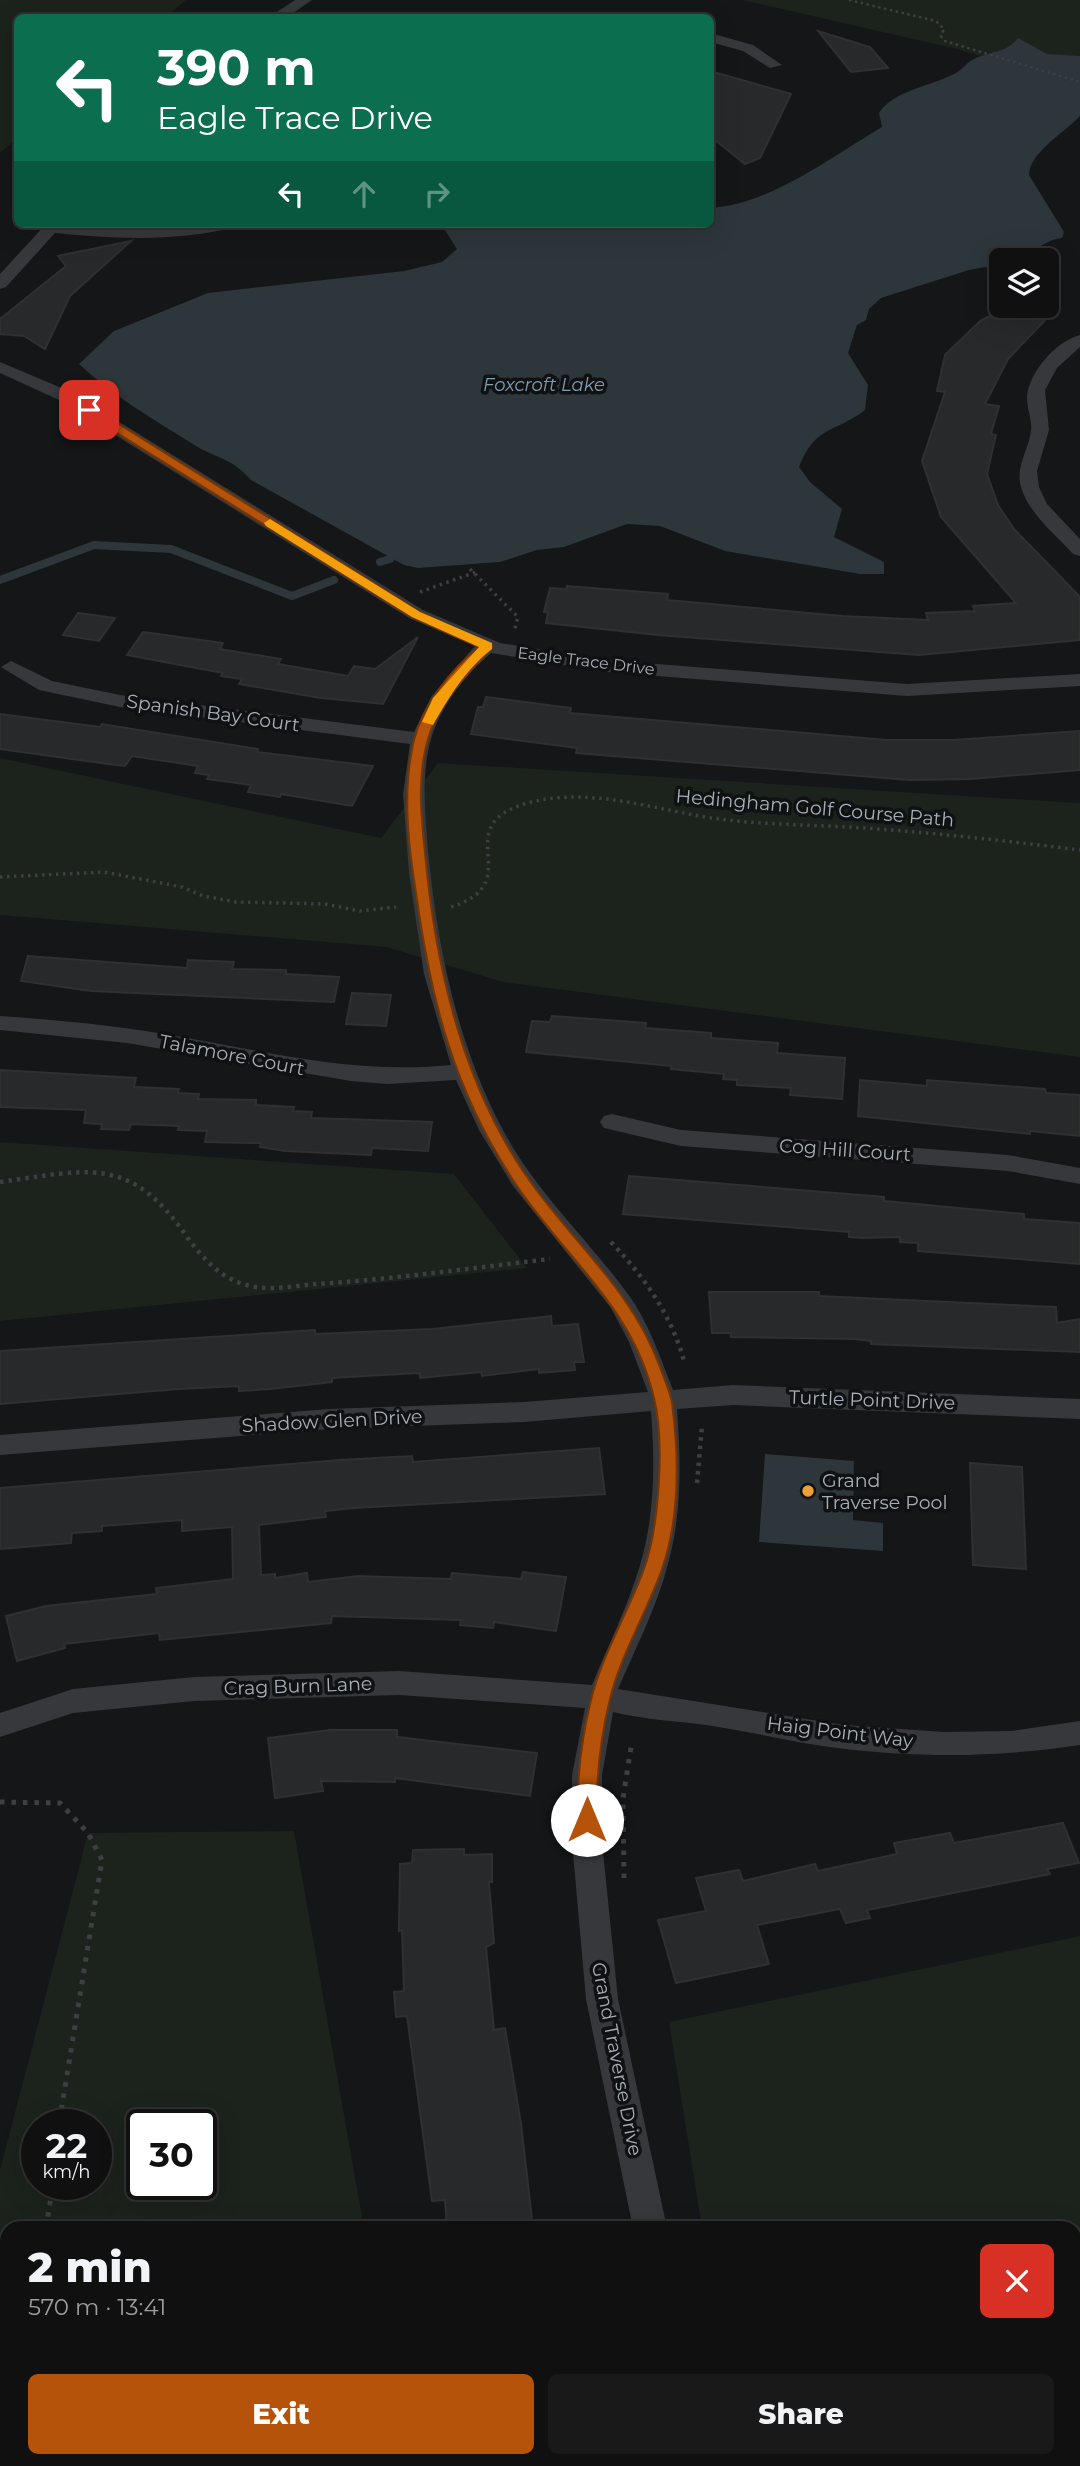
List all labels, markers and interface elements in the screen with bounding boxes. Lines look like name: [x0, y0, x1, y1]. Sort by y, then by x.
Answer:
text: 390 m: [157, 38, 316, 97]
icon: left: [42, 42, 133, 133]
text: Eagle Trace Drive: [157, 98, 433, 137]
icon: left: [272, 175, 310, 213]
icon: ahead: [345, 175, 383, 213]
icon: right: [418, 175, 456, 213]
map controls: [989, 248, 1059, 318]
button: layers: [989, 248, 1059, 318]
water label: Foxcroft Lake: [483, 374, 605, 396]
pin: [59, 380, 119, 440]
icon: arrive: [70, 391, 108, 429]
street label: Eagle Trace Drive: [516, 643, 656, 679]
street label: Spanish Bay Court: [125, 689, 301, 737]
street label: Hedingham Golf Course Path: [675, 784, 955, 832]
street label: Talamore Court: [158, 1030, 307, 1080]
street label: Cog Hill Court: [778, 1134, 912, 1166]
street label: Turtle Point Drive: [788, 1386, 956, 1414]
street label: Shadow Glen Drive: [241, 1405, 423, 1437]
place label: Grand Traverse Pool: [822, 1469, 948, 1514]
marker: Grand Traverse Pool: [800, 1483, 816, 1499]
street label: Crag Burn Lane: [223, 1672, 373, 1700]
street label: Haig Point Way: [766, 1712, 915, 1752]
position arrow: [550, 1783, 624, 1857]
street label: Grand Traverse Drive: [587, 1960, 647, 2158]
speed limit sign: 30: [126, 2109, 217, 2200]
text: 22: [46, 2124, 87, 2167]
text: km/h: [42, 2161, 91, 2183]
text: 2 min: [28, 2241, 152, 2293]
button: close: [980, 2244, 1054, 2318]
text: 570 m · 13:41: [28, 2293, 166, 2321]
button: Exit: [28, 2374, 534, 2454]
button: Share: [548, 2374, 1054, 2454]

